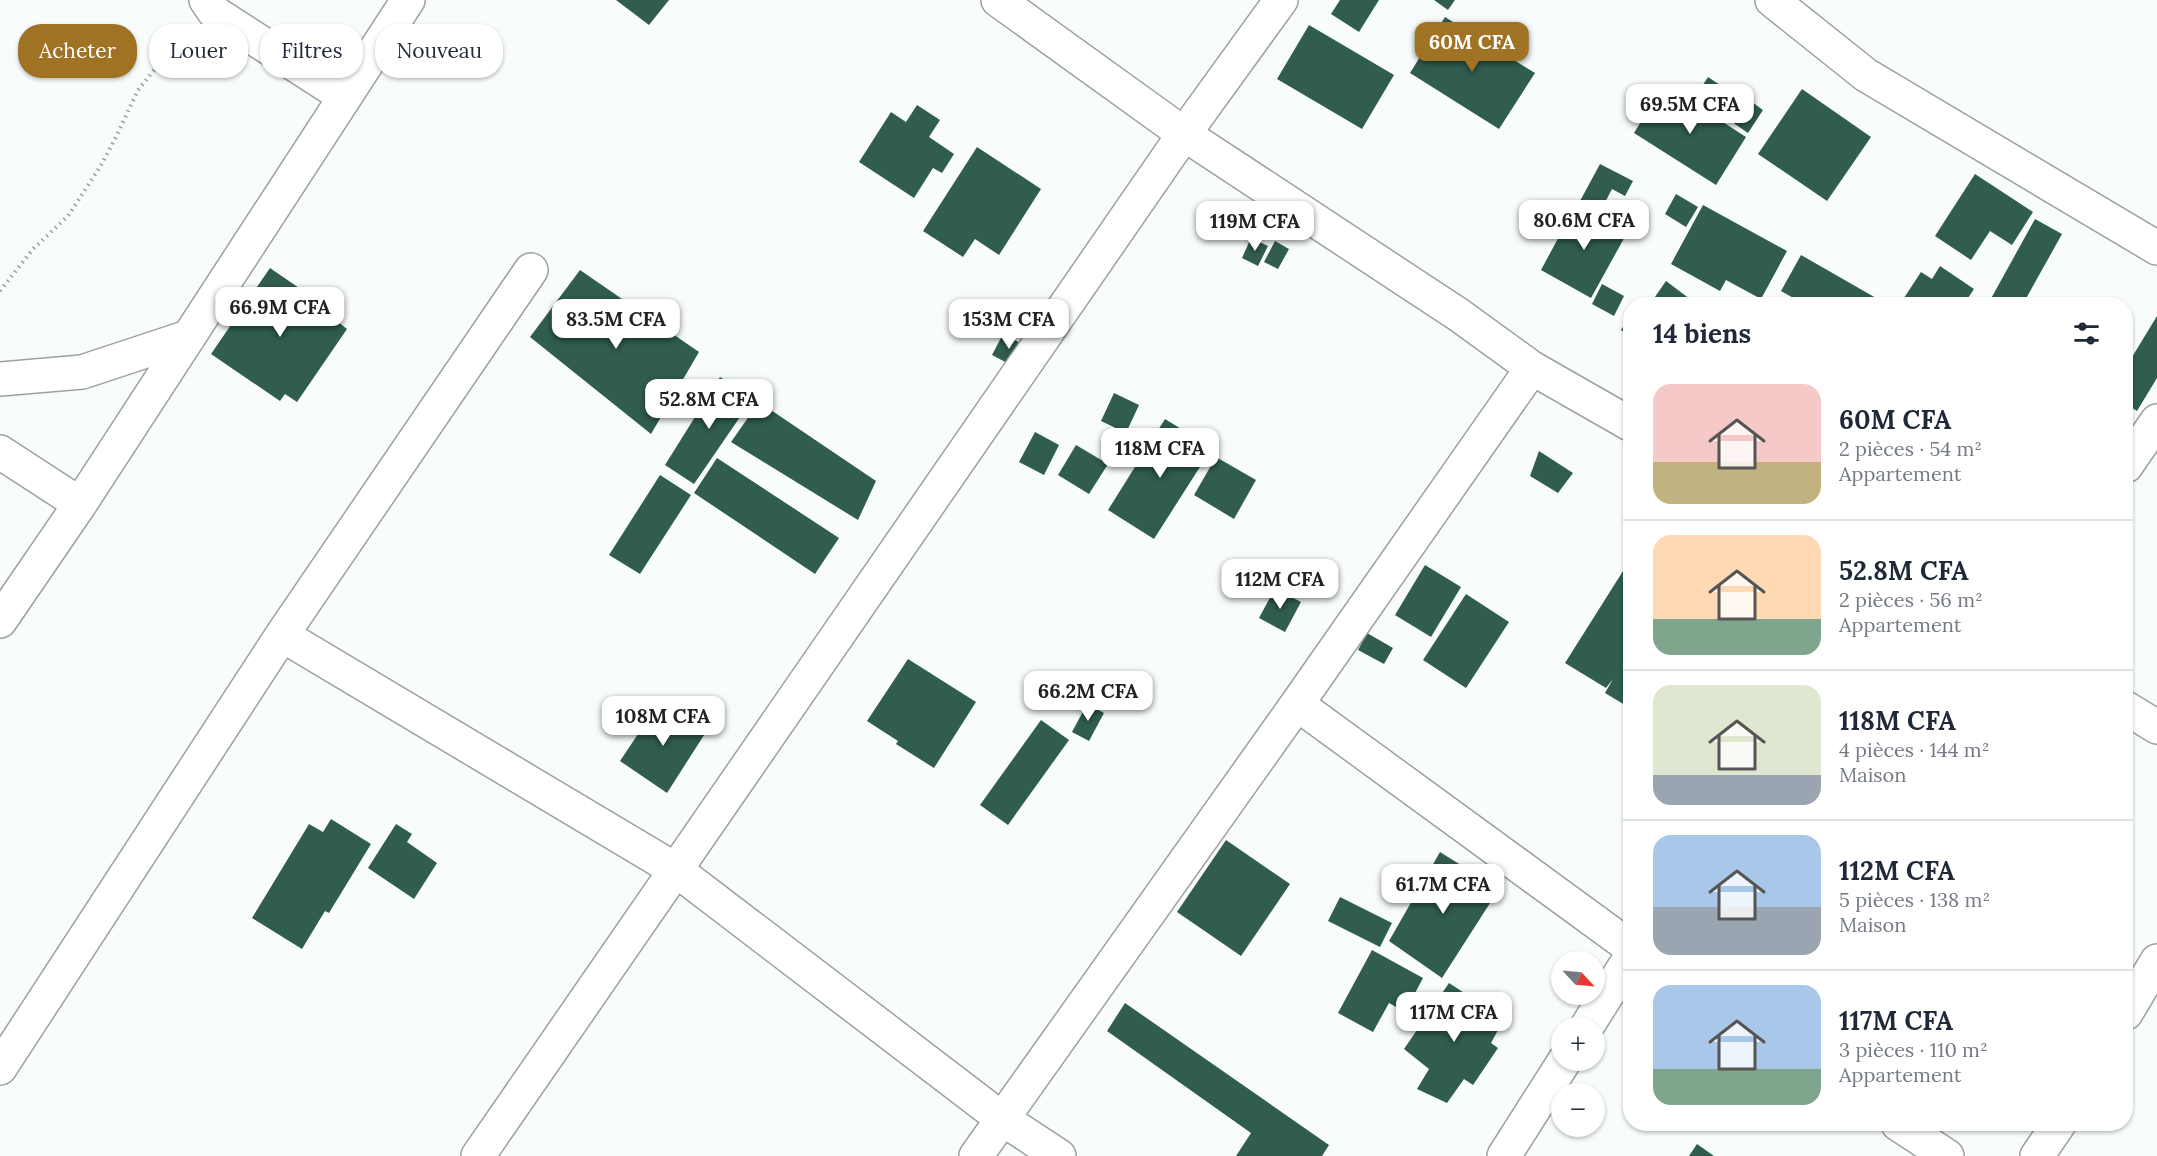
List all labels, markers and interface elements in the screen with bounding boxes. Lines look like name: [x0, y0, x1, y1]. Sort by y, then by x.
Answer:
pin: 60M CFA: [1417, 22, 1527, 73]
chip: Acheter: [18, 24, 137, 78]
chip: Louer: [149, 24, 248, 78]
chip: Filtres: [260, 24, 363, 78]
chip: Nouveau: [375, 24, 503, 78]
text: 60M CFA: [1429, 29, 1515, 54]
pin: 69.5M CFA: [1621, 84, 1759, 135]
text: 69.5M CFA: [1640, 91, 1740, 116]
pin: 80.6M CFA: [1515, 200, 1653, 251]
pin: 119M CFA: [1193, 201, 1317, 252]
text: 80.6M CFA: [1533, 207, 1635, 232]
text: 119M CFA: [1210, 208, 1300, 233]
pin: 66.9M CFA: [211, 287, 349, 338]
text: 66.9M CFA: [229, 294, 331, 319]
pin: 83.5M CFA: [547, 299, 685, 350]
pin: 153M CFA: [947, 299, 1071, 350]
text: 83.5M CFA: [566, 306, 666, 331]
text: 153M CFA: [963, 306, 1055, 331]
text: 14 biens: [1653, 317, 1751, 350]
icon: filters: [2070, 317, 2103, 350]
pin: 52.8M CFA: [640, 379, 778, 430]
text: 52.8M CFA: [659, 386, 759, 411]
text: 60M CFA: [1839, 403, 1951, 436]
icon: home: [1701, 408, 1773, 480]
pin: 118M CFA: [1098, 428, 1222, 479]
text: 118M CFA: [1115, 435, 1205, 460]
text: 2 pièces · 54 m²: [1839, 436, 1982, 461]
text: Appartement: [1839, 461, 1962, 486]
text: 52.8M CFA: [1839, 554, 1969, 587]
pin: 112M CFA: [1218, 559, 1342, 610]
icon: home: [1701, 559, 1773, 631]
text: 112M CFA: [1235, 566, 1325, 591]
text: 2 pièces · 56 m²: [1839, 587, 1983, 612]
text: Appartement: [1839, 612, 1962, 637]
pin: 66.2M CFA: [1019, 671, 1157, 722]
text: 66.2M CFA: [1038, 678, 1138, 703]
pin: 108M CFA: [601, 696, 725, 747]
text: 108M CFA: [616, 703, 710, 728]
text: 118M CFA: [1839, 704, 1956, 737]
icon: home: [1701, 709, 1773, 781]
text: 4 pièces · 144 m²: [1839, 737, 1989, 762]
text: Maison: [1839, 762, 1906, 787]
text: 112M CFA: [1839, 854, 1955, 887]
icon: home: [1701, 859, 1773, 931]
pin: 61.7M CFA: [1374, 864, 1512, 915]
text: 61.7M CFA: [1395, 871, 1491, 896]
text: 5 pièces · 138 m²: [1839, 887, 1990, 912]
text: Maison: [1839, 912, 1906, 937]
north arrow: [1551, 951, 1605, 1005]
map controls: [1551, 951, 1605, 1137]
pin: 117M CFA: [1392, 992, 1516, 1043]
text: 117M CFA: [1410, 999, 1498, 1024]
text: 117M CFA: [1839, 1004, 1953, 1037]
icon: home: [1701, 1009, 1773, 1081]
button: +: [1551, 1017, 1605, 1071]
text: 3 pièces · 110 m²: [1839, 1037, 1988, 1062]
text: Appartement: [1839, 1062, 1962, 1087]
button: −: [1551, 1083, 1605, 1137]

